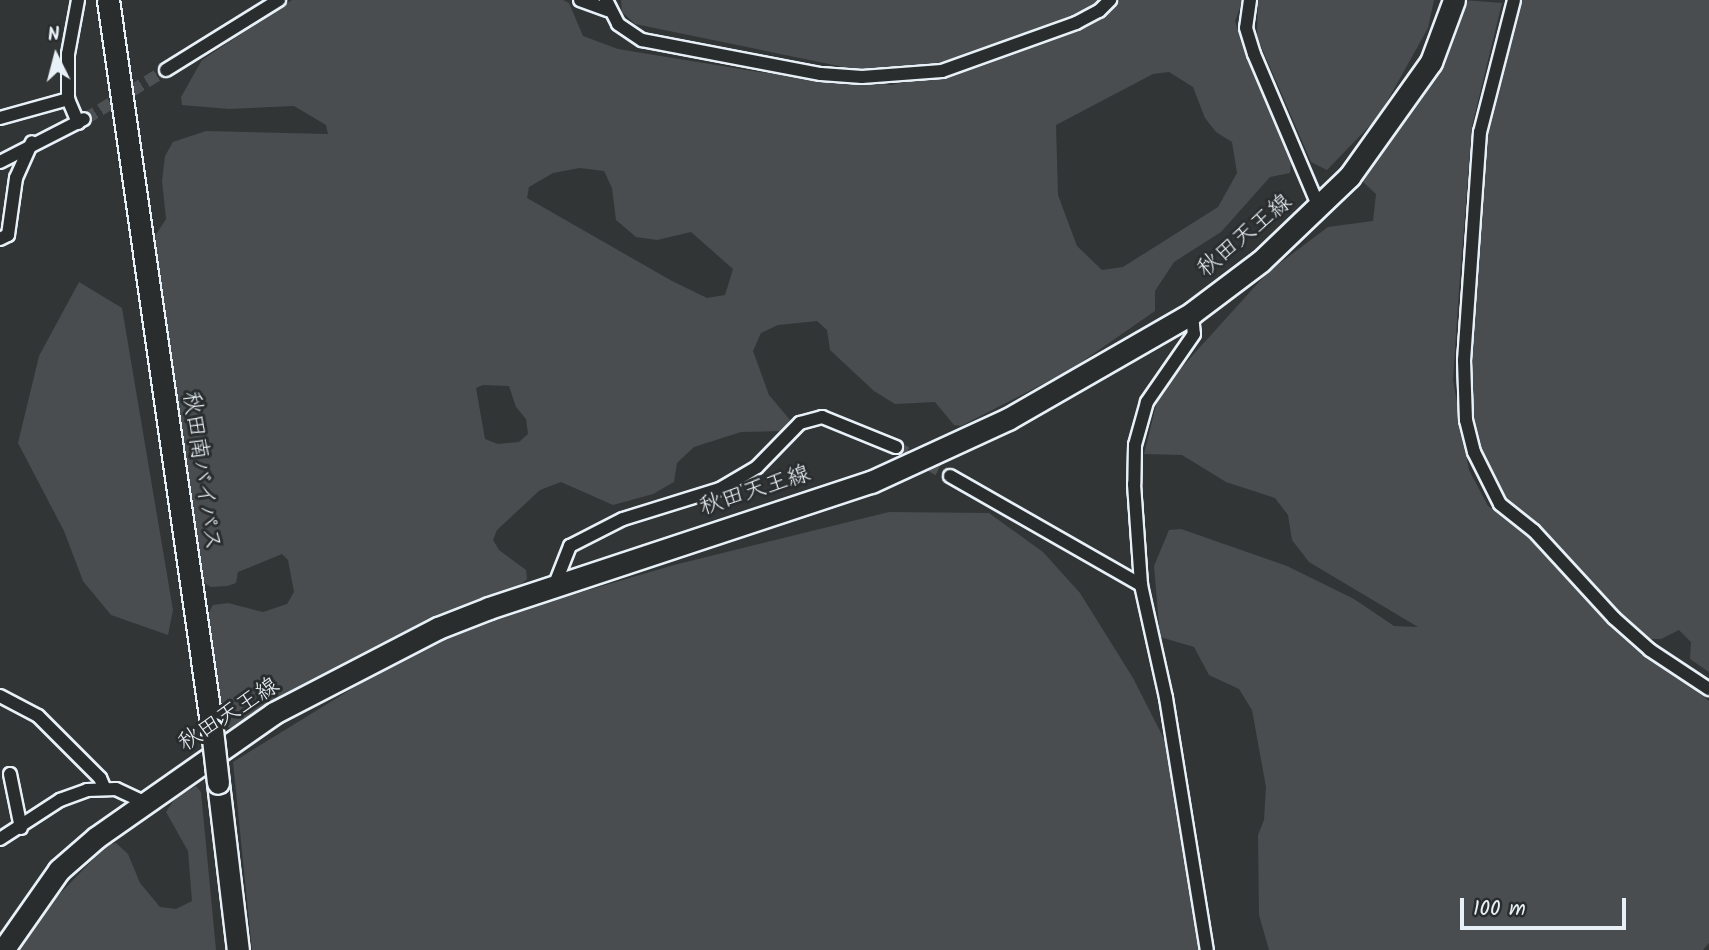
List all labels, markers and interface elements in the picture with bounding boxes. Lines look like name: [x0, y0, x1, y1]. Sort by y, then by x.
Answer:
text: N: [46, 20, 61, 51]
north arrow: [21, 21, 91, 91]
street label: 秋田天王線: [1192, 188, 1298, 284]
street label: 秋田南バイパス: [176, 389, 226, 553]
street label: 秋田天王線: [696, 460, 814, 522]
street label: 秋田天王線: [173, 672, 285, 758]
scale bar: [1464, 884, 1630, 928]
text: 100 m: [1473, 893, 1526, 926]

